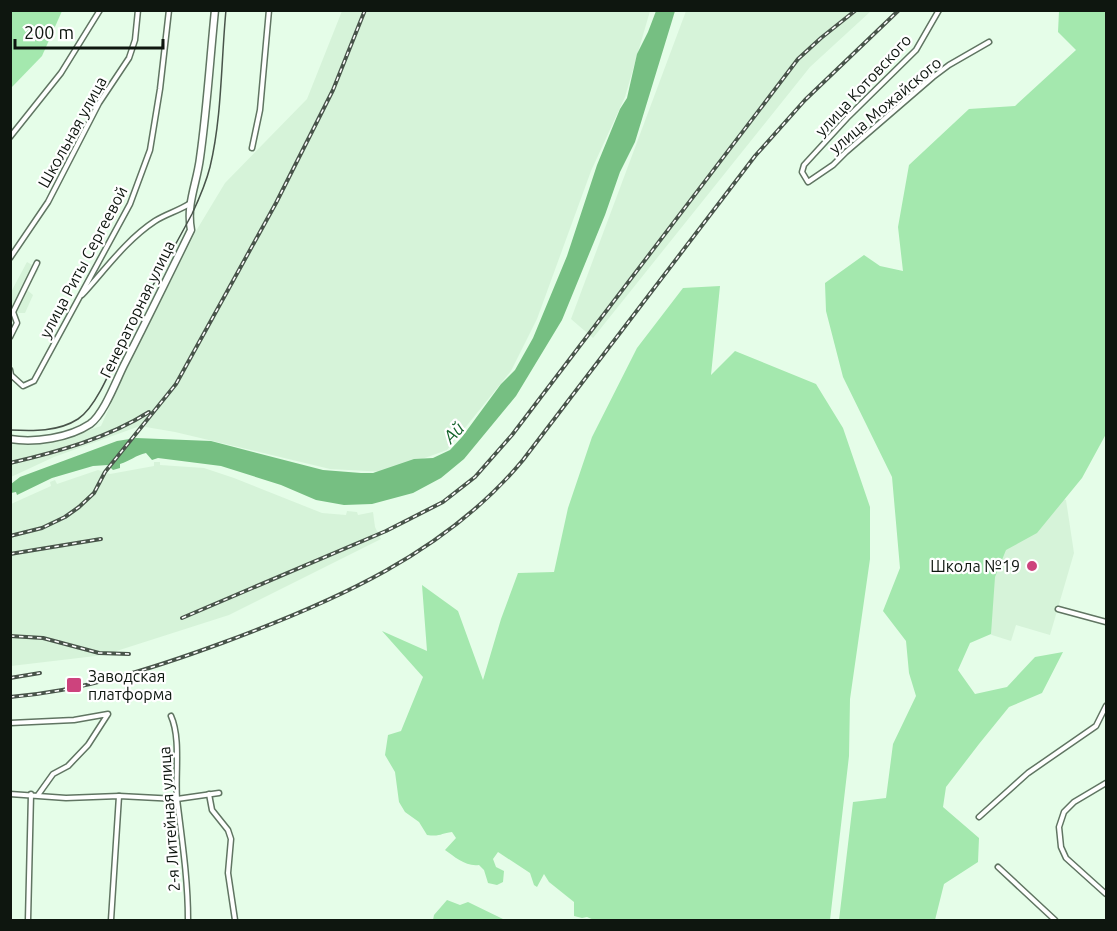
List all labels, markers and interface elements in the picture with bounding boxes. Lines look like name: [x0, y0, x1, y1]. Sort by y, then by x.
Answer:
scale bar: [15, 12, 164, 50]
text: 200 m: [24, 22, 74, 42]
street label: улица Котовского: [811, 31, 915, 139]
street label: улица Можайского: [825, 53, 945, 157]
street label: Школьная улица: [34, 73, 110, 191]
street label: улица Риты Сергеевой: [35, 183, 131, 341]
street label: Генераторная улица: [96, 237, 178, 381]
water label: Ай: [438, 417, 468, 447]
place label: Школа №19: [930, 557, 1020, 575]
marker: Школа №19: [1025, 559, 1039, 573]
place label: Заводская платформа: [88, 667, 173, 703]
marker: Заводская платформа: [65, 676, 83, 694]
street label: 2-я Литейная улица: [155, 746, 183, 892]

